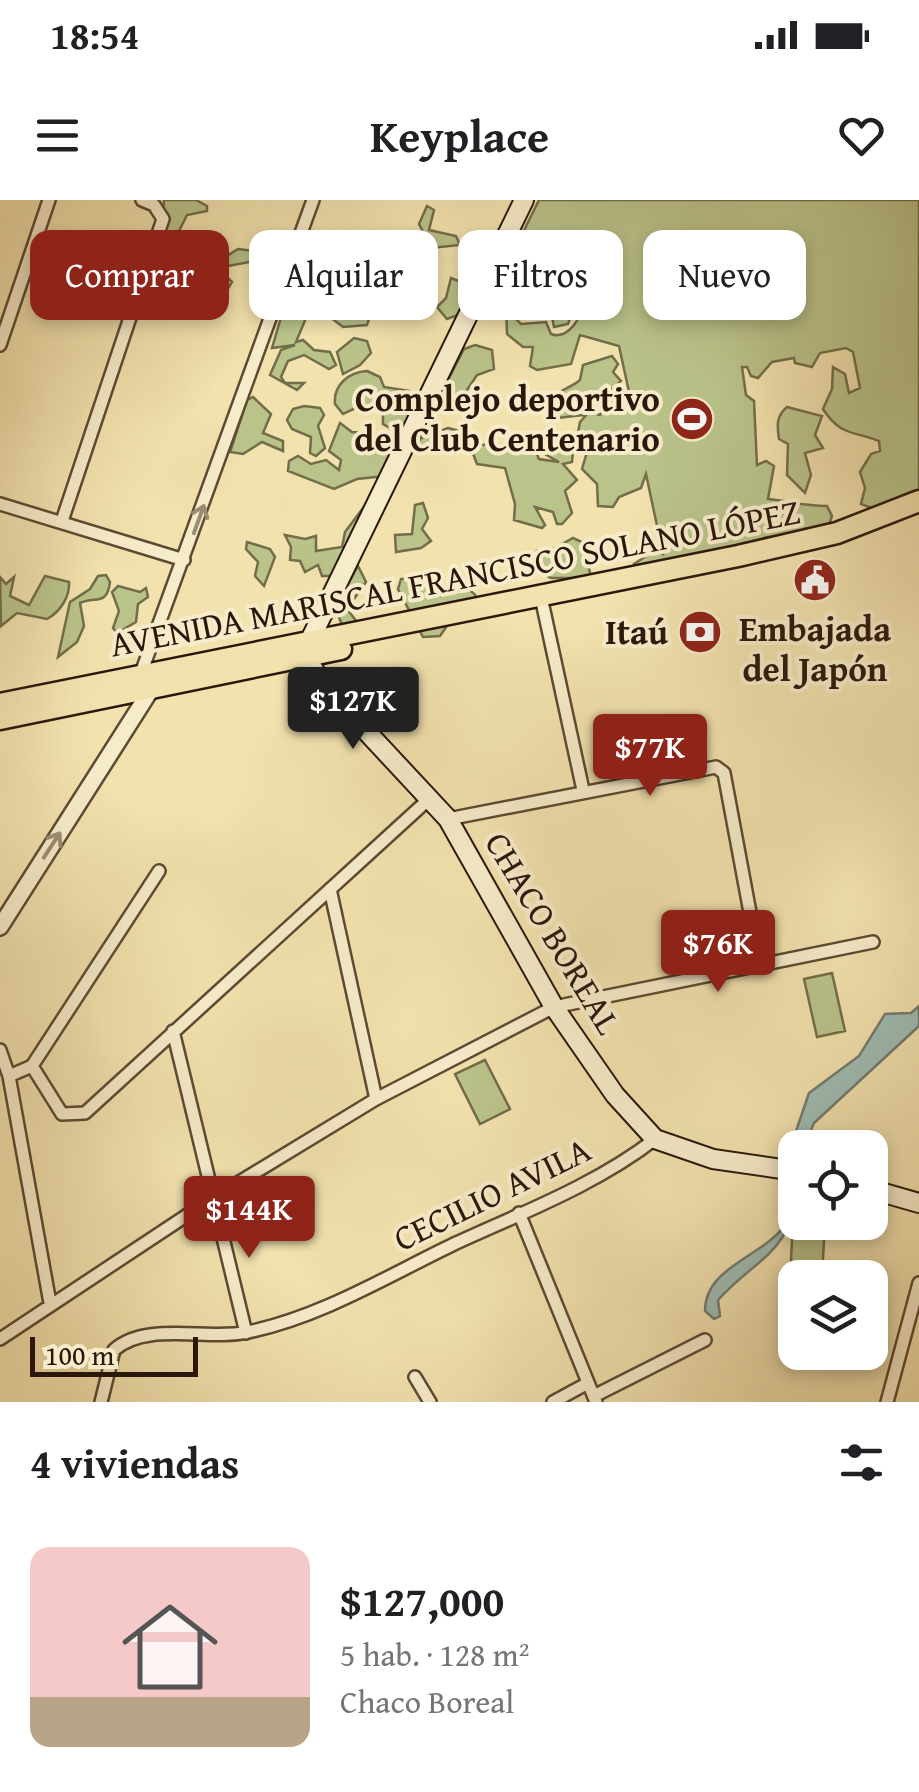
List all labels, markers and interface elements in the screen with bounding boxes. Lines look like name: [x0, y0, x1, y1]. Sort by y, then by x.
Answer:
text: 18:54: [50, 7, 140, 63]
text: Keyplace: [370, 103, 549, 168]
icon: menu: [30, 108, 85, 163]
icon: heart: [834, 108, 889, 163]
chip: Comprar: [30, 230, 229, 320]
chip: Alquilar: [249, 230, 438, 320]
chip: Filtros: [458, 230, 623, 320]
chip: Nuevo: [643, 230, 806, 320]
place label: Complejo deportivo del Club Centenario: [354, 373, 660, 464]
sports icon: Complejo deportivo del Club Centenario: [669, 396, 715, 442]
street label: AVENIDA MARISCAL FRANCISCO SOLANO LÓPEZ: [106, 486, 804, 670]
one-way arrow: [191, 504, 209, 535]
public building icon: Embajada del Japón: [792, 557, 838, 603]
place label: Embajada del Japón: [739, 603, 891, 694]
place label: Itaú: [605, 606, 668, 657]
bank icon: Itaú: [677, 609, 723, 655]
pin: $127K: [283, 667, 423, 752]
text: $127K: [310, 676, 396, 723]
pin: $77K: [591, 714, 709, 799]
text: $77K: [615, 723, 685, 770]
street label: CHACO BOREAL: [473, 822, 634, 1044]
one-way arrow: [42, 831, 63, 859]
pin: $76K: [659, 910, 777, 995]
text: $76K: [683, 919, 753, 966]
street label: CECILIO AVILA: [385, 1124, 599, 1263]
map controls: [778, 1130, 888, 1370]
button: locate: [778, 1130, 888, 1240]
pin: $144K: [179, 1176, 319, 1261]
text: $144K: [206, 1185, 292, 1232]
button: layers: [778, 1260, 888, 1370]
scale bar: [30, 1332, 198, 1376]
text: 100 m: [45, 1334, 114, 1375]
text: 4 viviendas: [30, 1432, 239, 1493]
icon: filters: [834, 1435, 889, 1490]
text: $127,000: [340, 1570, 504, 1631]
icon: home: [110, 1587, 230, 1707]
text: 5 hab. · 128 m²: [340, 1631, 529, 1678]
text: Chaco Boreal: [340, 1678, 514, 1725]

